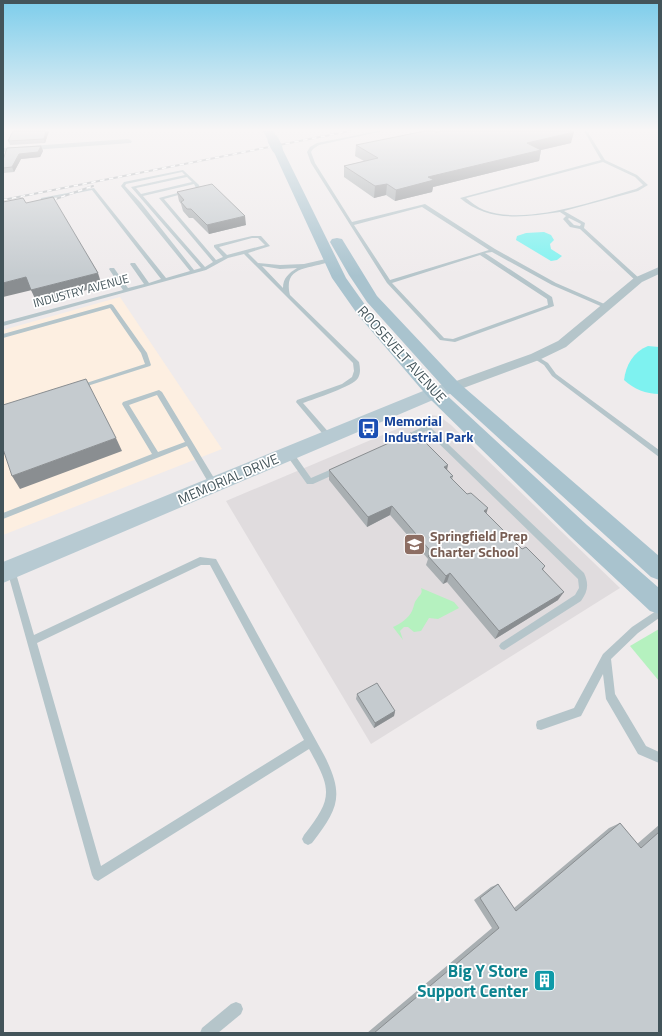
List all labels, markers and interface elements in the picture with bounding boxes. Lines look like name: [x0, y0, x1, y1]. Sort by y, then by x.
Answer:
street label: INDUSTRY AVENUE: [31, 269, 131, 312]
street label: ROOSEVELT AVENUE: [353, 300, 452, 407]
place label: Memorial Industrial Park: [384, 410, 474, 447]
bus stop icon: Memorial Industrial Park: [355, 416, 381, 442]
street label: MEMORIAL DRIVE: [174, 448, 282, 509]
place label: Springfield Prep Charter School: [430, 525, 528, 562]
school or university icon: Springfield Prep Charter School: [401, 531, 427, 557]
place label: Big Y Store Support Center: [417, 958, 529, 1004]
building icon: Big Y Store Support Center: [531, 968, 557, 994]

